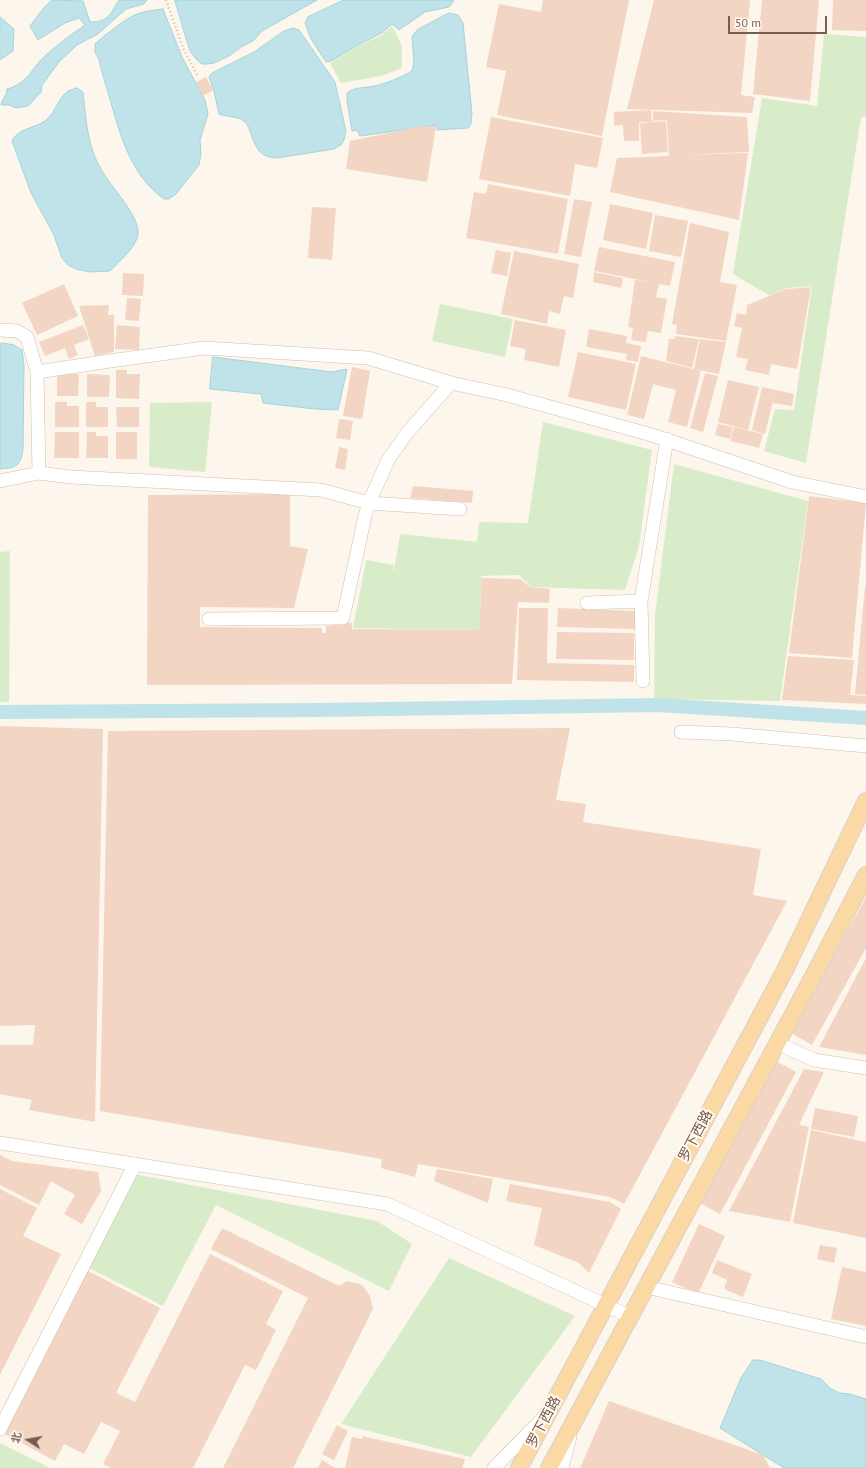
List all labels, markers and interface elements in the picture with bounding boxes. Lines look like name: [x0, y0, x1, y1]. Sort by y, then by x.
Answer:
scale bar: [730, 8, 829, 34]
text: 50 m: [735, 15, 761, 30]
street label: 罗下西路: [675, 1107, 717, 1165]
street label: 罗下西路: [523, 1393, 565, 1451]
north arrow: [8, 1420, 48, 1460]
text: 北: [8, 1431, 24, 1444]

